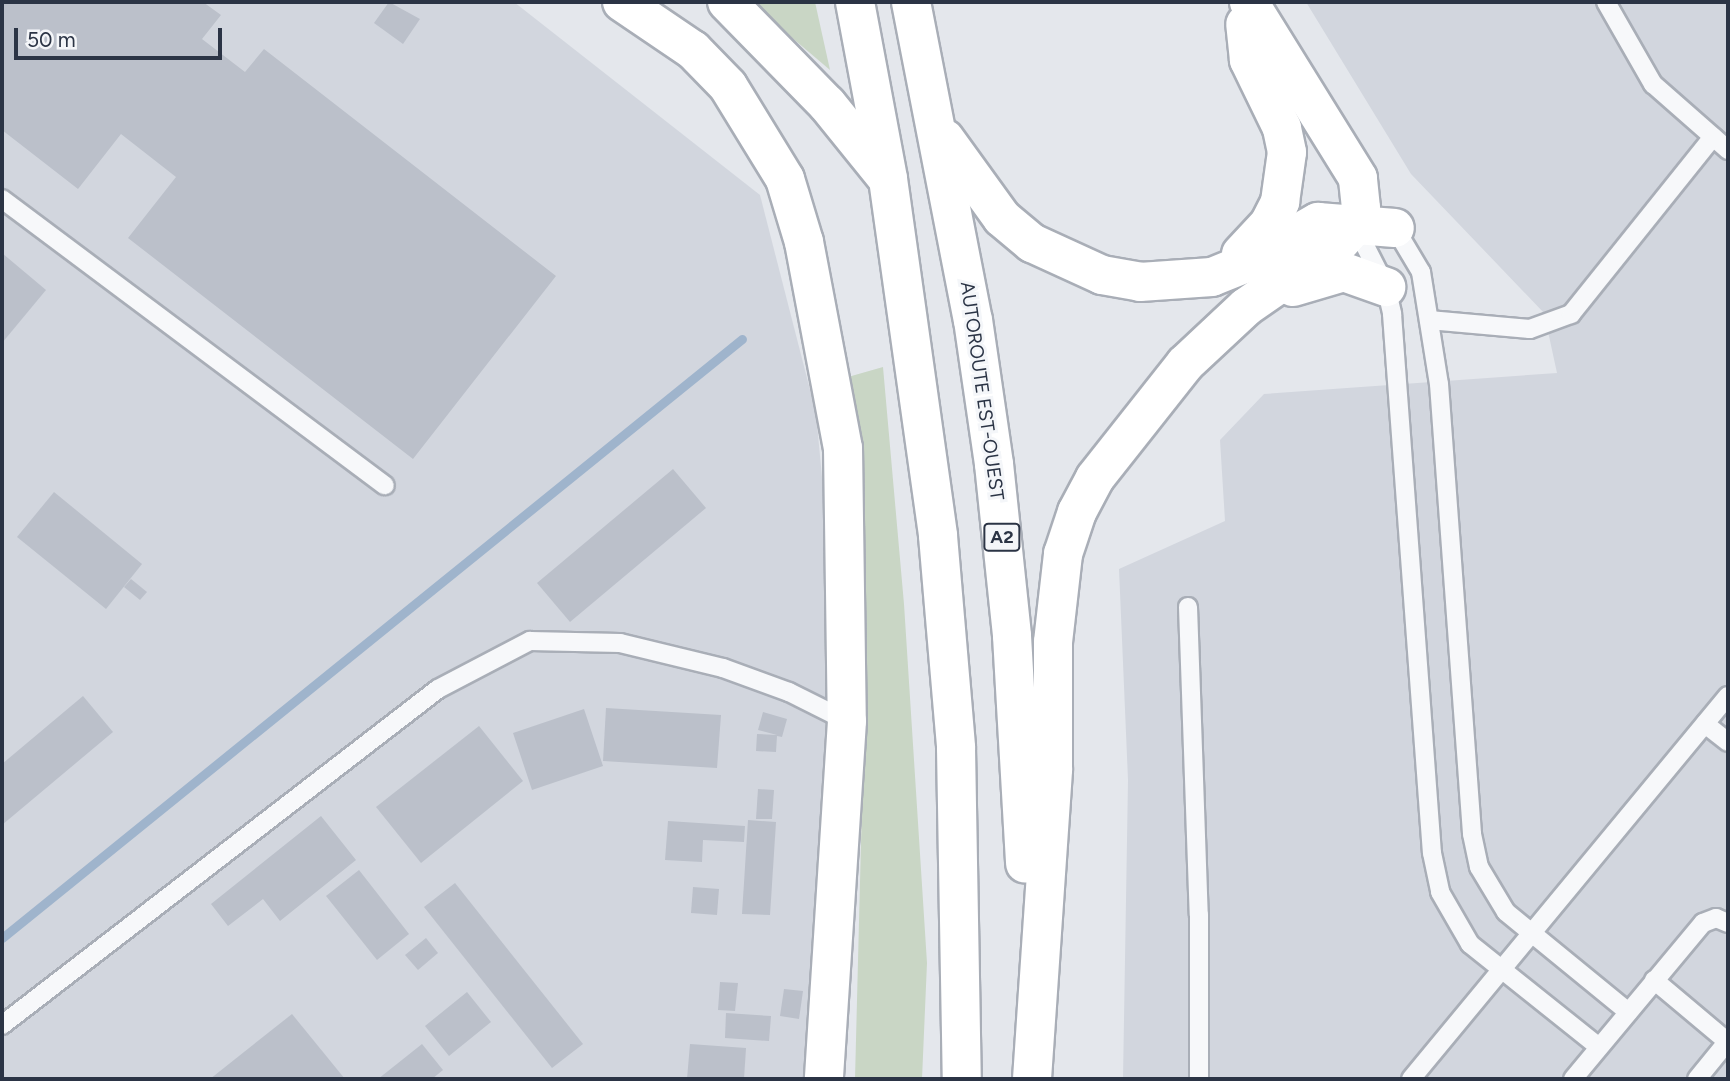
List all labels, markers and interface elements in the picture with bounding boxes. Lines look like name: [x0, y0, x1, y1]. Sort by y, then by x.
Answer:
scale bar: [18, 14, 226, 58]
text: 50 m: [27, 27, 76, 52]
street label: AUTOROUTE EST-OUEST: [955, 280, 1009, 502]
road number: A2: [983, 522, 1021, 552]

